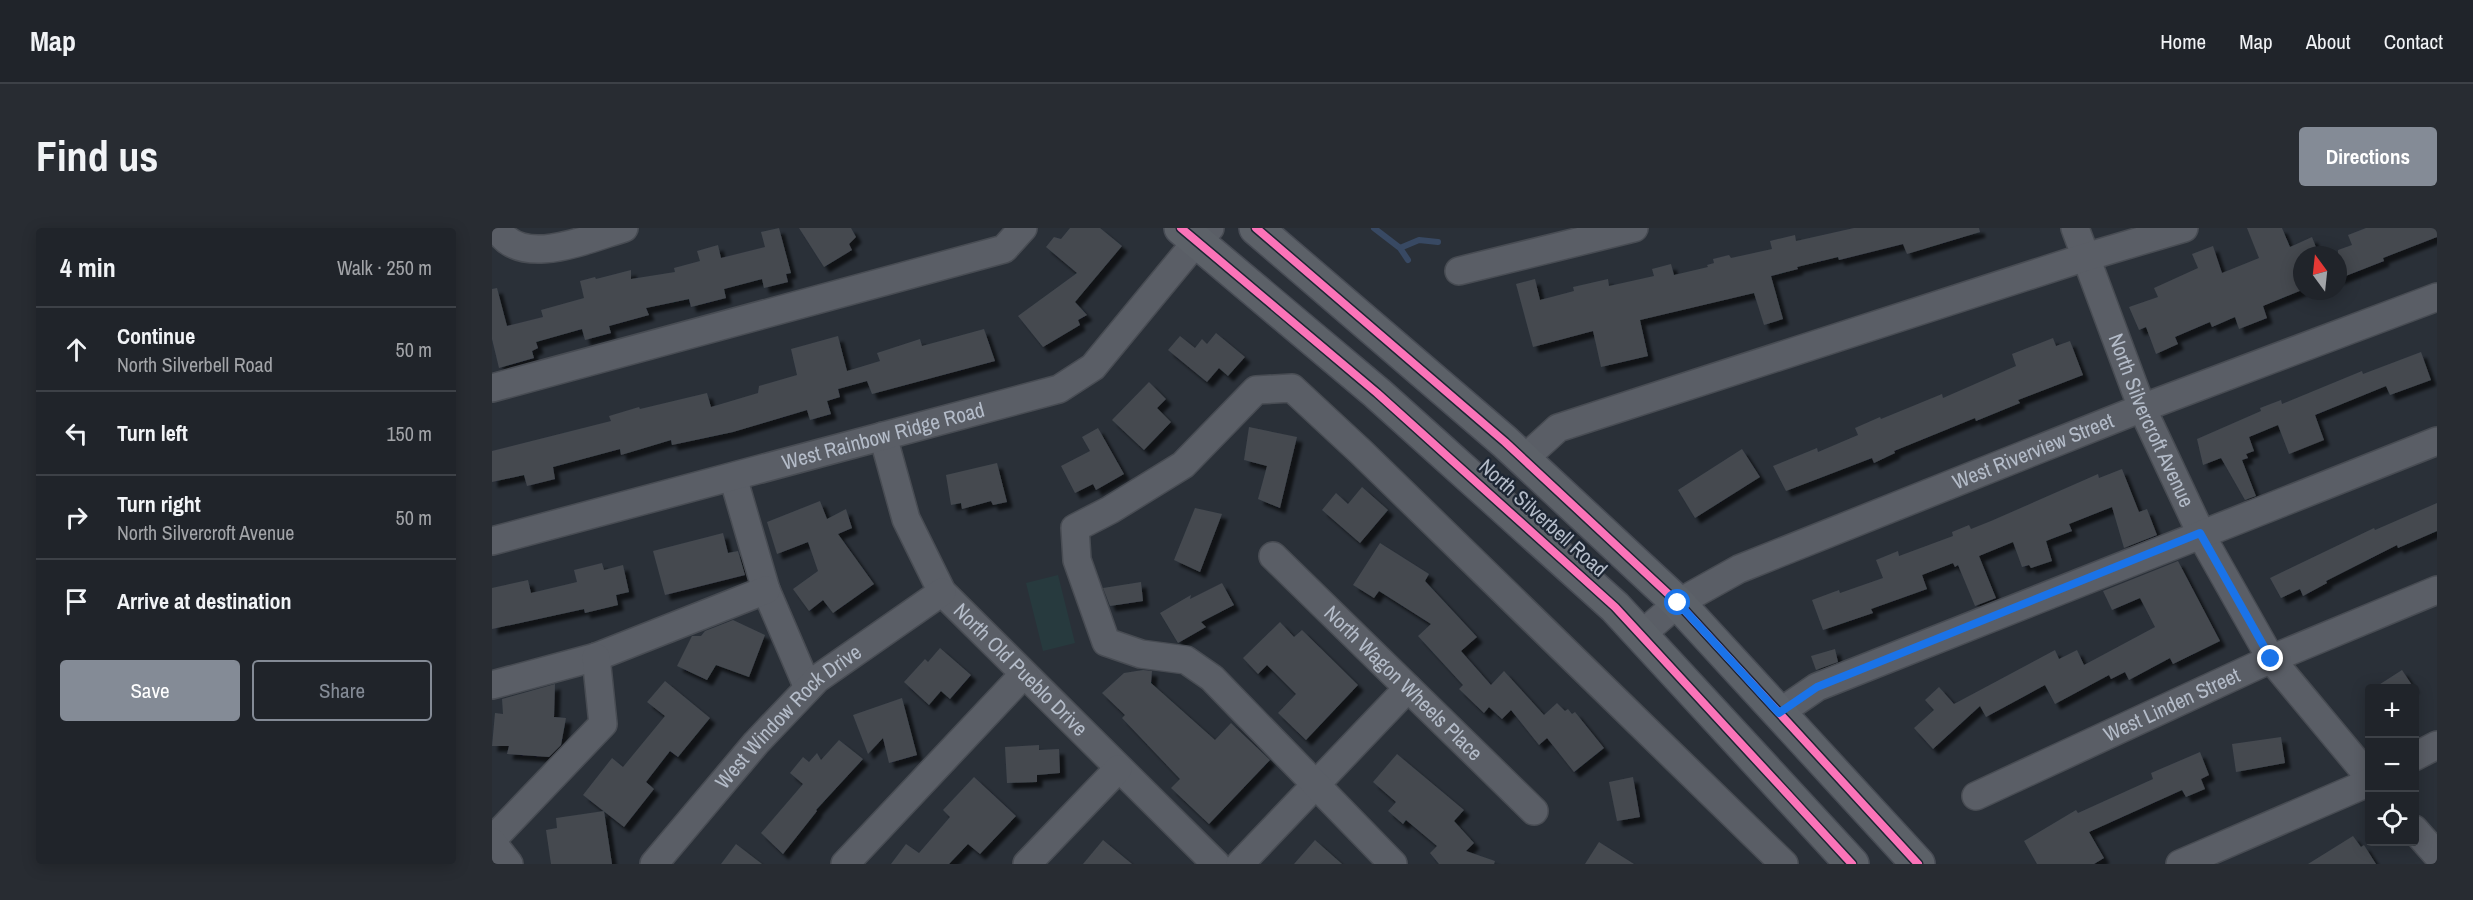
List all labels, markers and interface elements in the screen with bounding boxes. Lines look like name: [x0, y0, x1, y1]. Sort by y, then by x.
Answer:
text: Map: [30, 22, 76, 60]
text: Home: [2160, 27, 2206, 56]
text: Map: [2239, 27, 2273, 56]
text: About: [2306, 27, 2351, 56]
text: Contact: [2384, 27, 2443, 56]
button: Directions: [2299, 127, 2437, 186]
text: Find us: [36, 128, 158, 184]
north arrow: [2293, 246, 2347, 300]
text: 4 min: [60, 250, 116, 285]
text: Walk · 250 m: [337, 254, 432, 281]
text: Continue: [117, 321, 195, 351]
street label: North Silvercroft Avenue: [2102, 329, 2202, 512]
icon: ahead: [60, 333, 93, 366]
text: 50 m: [396, 336, 432, 363]
text: North Silverbell Road: [117, 351, 273, 378]
street label: West Rainbow Ridge Road: [779, 395, 987, 477]
street label: West Riverview Street: [1948, 406, 2118, 496]
icon: left: [60, 417, 93, 450]
text: Turn left: [117, 418, 188, 448]
text: 150 m: [386, 420, 432, 447]
street label: North Silverbell Road: [1473, 452, 1614, 583]
text: Turn right: [117, 489, 201, 519]
icon: right: [60, 501, 93, 534]
text: 50 m: [396, 504, 432, 531]
text: North Silvercroft Avenue: [117, 519, 294, 546]
icon: arrive: [60, 585, 93, 618]
text: Arrive at destination: [117, 586, 291, 616]
route start: [1664, 589, 1690, 615]
street label: North Old Pueblo Drive: [947, 596, 1094, 743]
street label: North Wagon Wheels Place: [1318, 599, 1489, 767]
street label: West Window Rock Drive: [708, 637, 867, 795]
route end: [2257, 645, 2283, 671]
button: Save: [60, 660, 240, 721]
button: Share: [252, 660, 432, 721]
street label: West Linden Street: [2099, 660, 2245, 749]
map controls: [2365, 684, 2419, 846]
button: +: [2365, 684, 2419, 738]
button: −: [2365, 738, 2419, 792]
button: locate: [2365, 792, 2419, 846]

